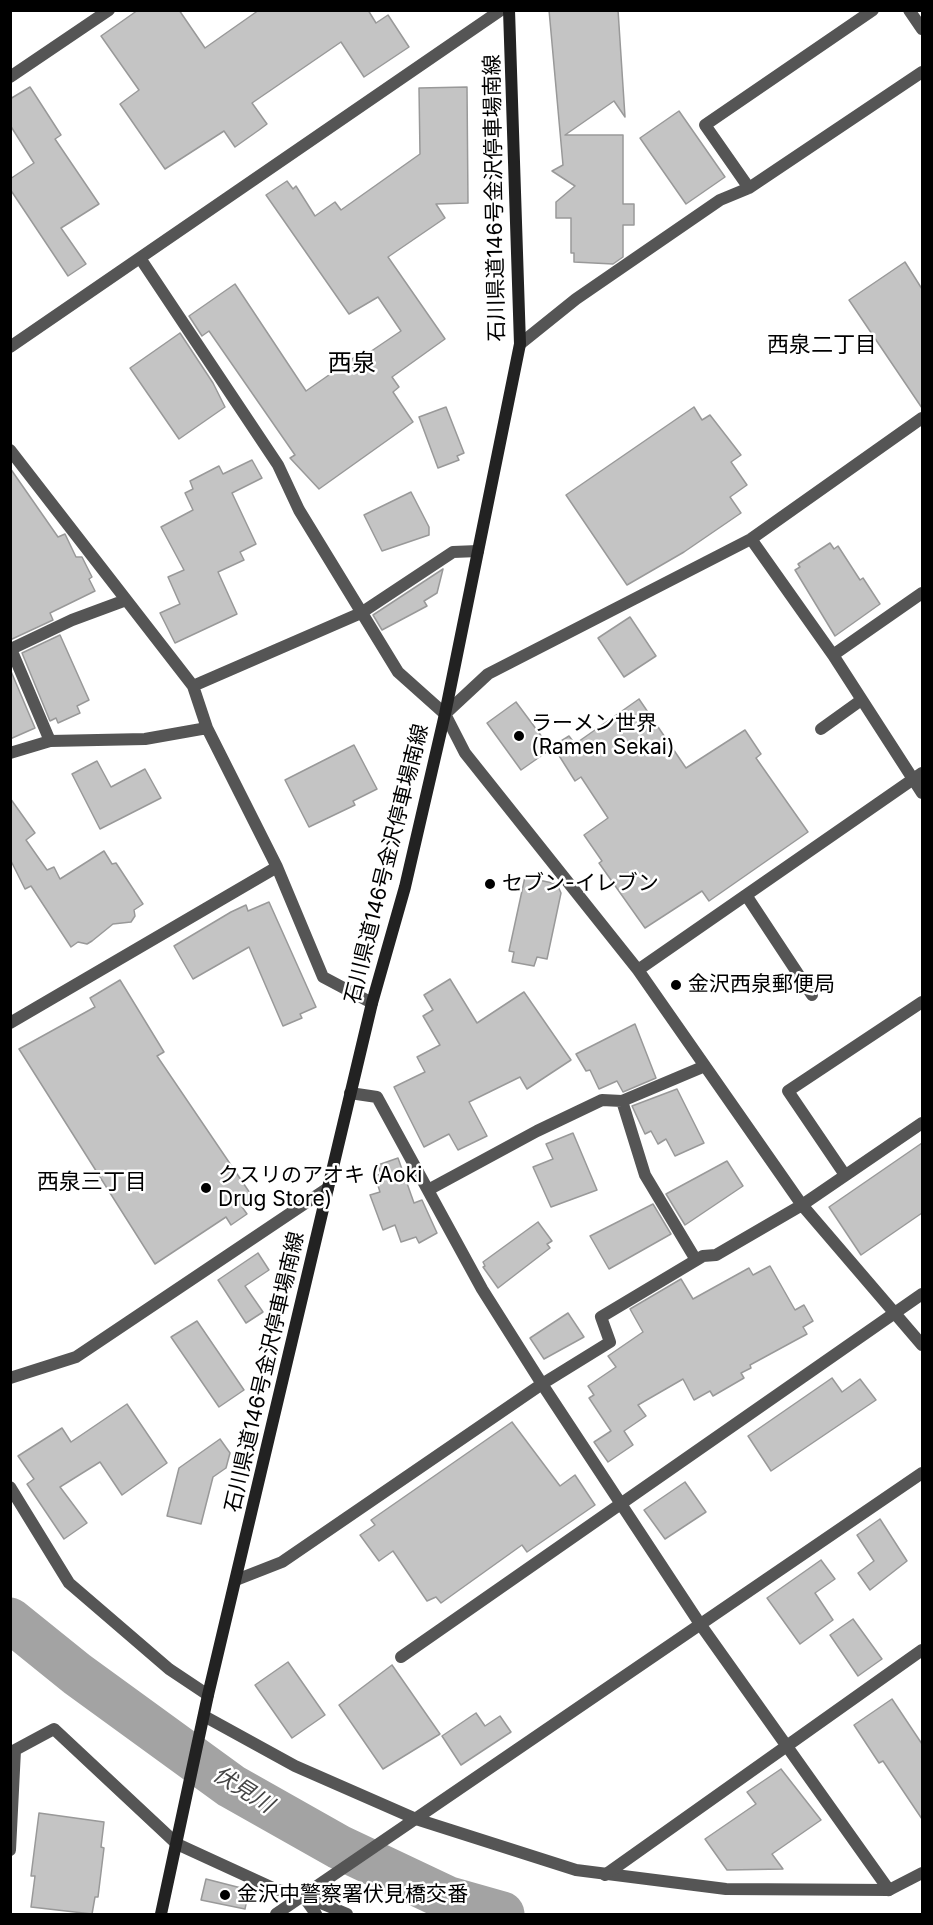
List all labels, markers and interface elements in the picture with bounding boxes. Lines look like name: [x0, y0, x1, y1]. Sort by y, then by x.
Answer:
street label: 石川県道146号金沢停車場南線: [480, 54, 510, 342]
district label: 西泉二丁目: [767, 332, 877, 358]
district label: 西泉: [328, 350, 376, 378]
place label: ラーメン世界 (Ramen Sekai): [531, 711, 675, 761]
street label: 石川県道146号金沢停車場南線: [340, 722, 434, 1006]
marker: ラーメン世界 (Ramen Sekai): [512, 729, 526, 743]
place label: セブン-イレブン: [502, 871, 659, 897]
marker: セブン-イレブン: [483, 877, 497, 891]
place label: 金沢西泉郵便局: [688, 972, 835, 998]
marker: 金沢西泉郵便局: [669, 978, 683, 992]
place label: クスリのアオキ (Aoki Drug Store): [218, 1163, 422, 1213]
district label: 西泉三丁目: [37, 1169, 147, 1195]
marker: クスリのアオキ (Aoki Drug Store): [199, 1181, 213, 1195]
street label: 石川県道146号金沢停車場南線: [220, 1229, 310, 1515]
water label: 伏見川: [208, 1761, 278, 1819]
place label: 金沢中警察署伏見橋交番: [237, 1882, 468, 1908]
marker: 金沢中警察署伏見橋交番: [218, 1888, 232, 1902]

